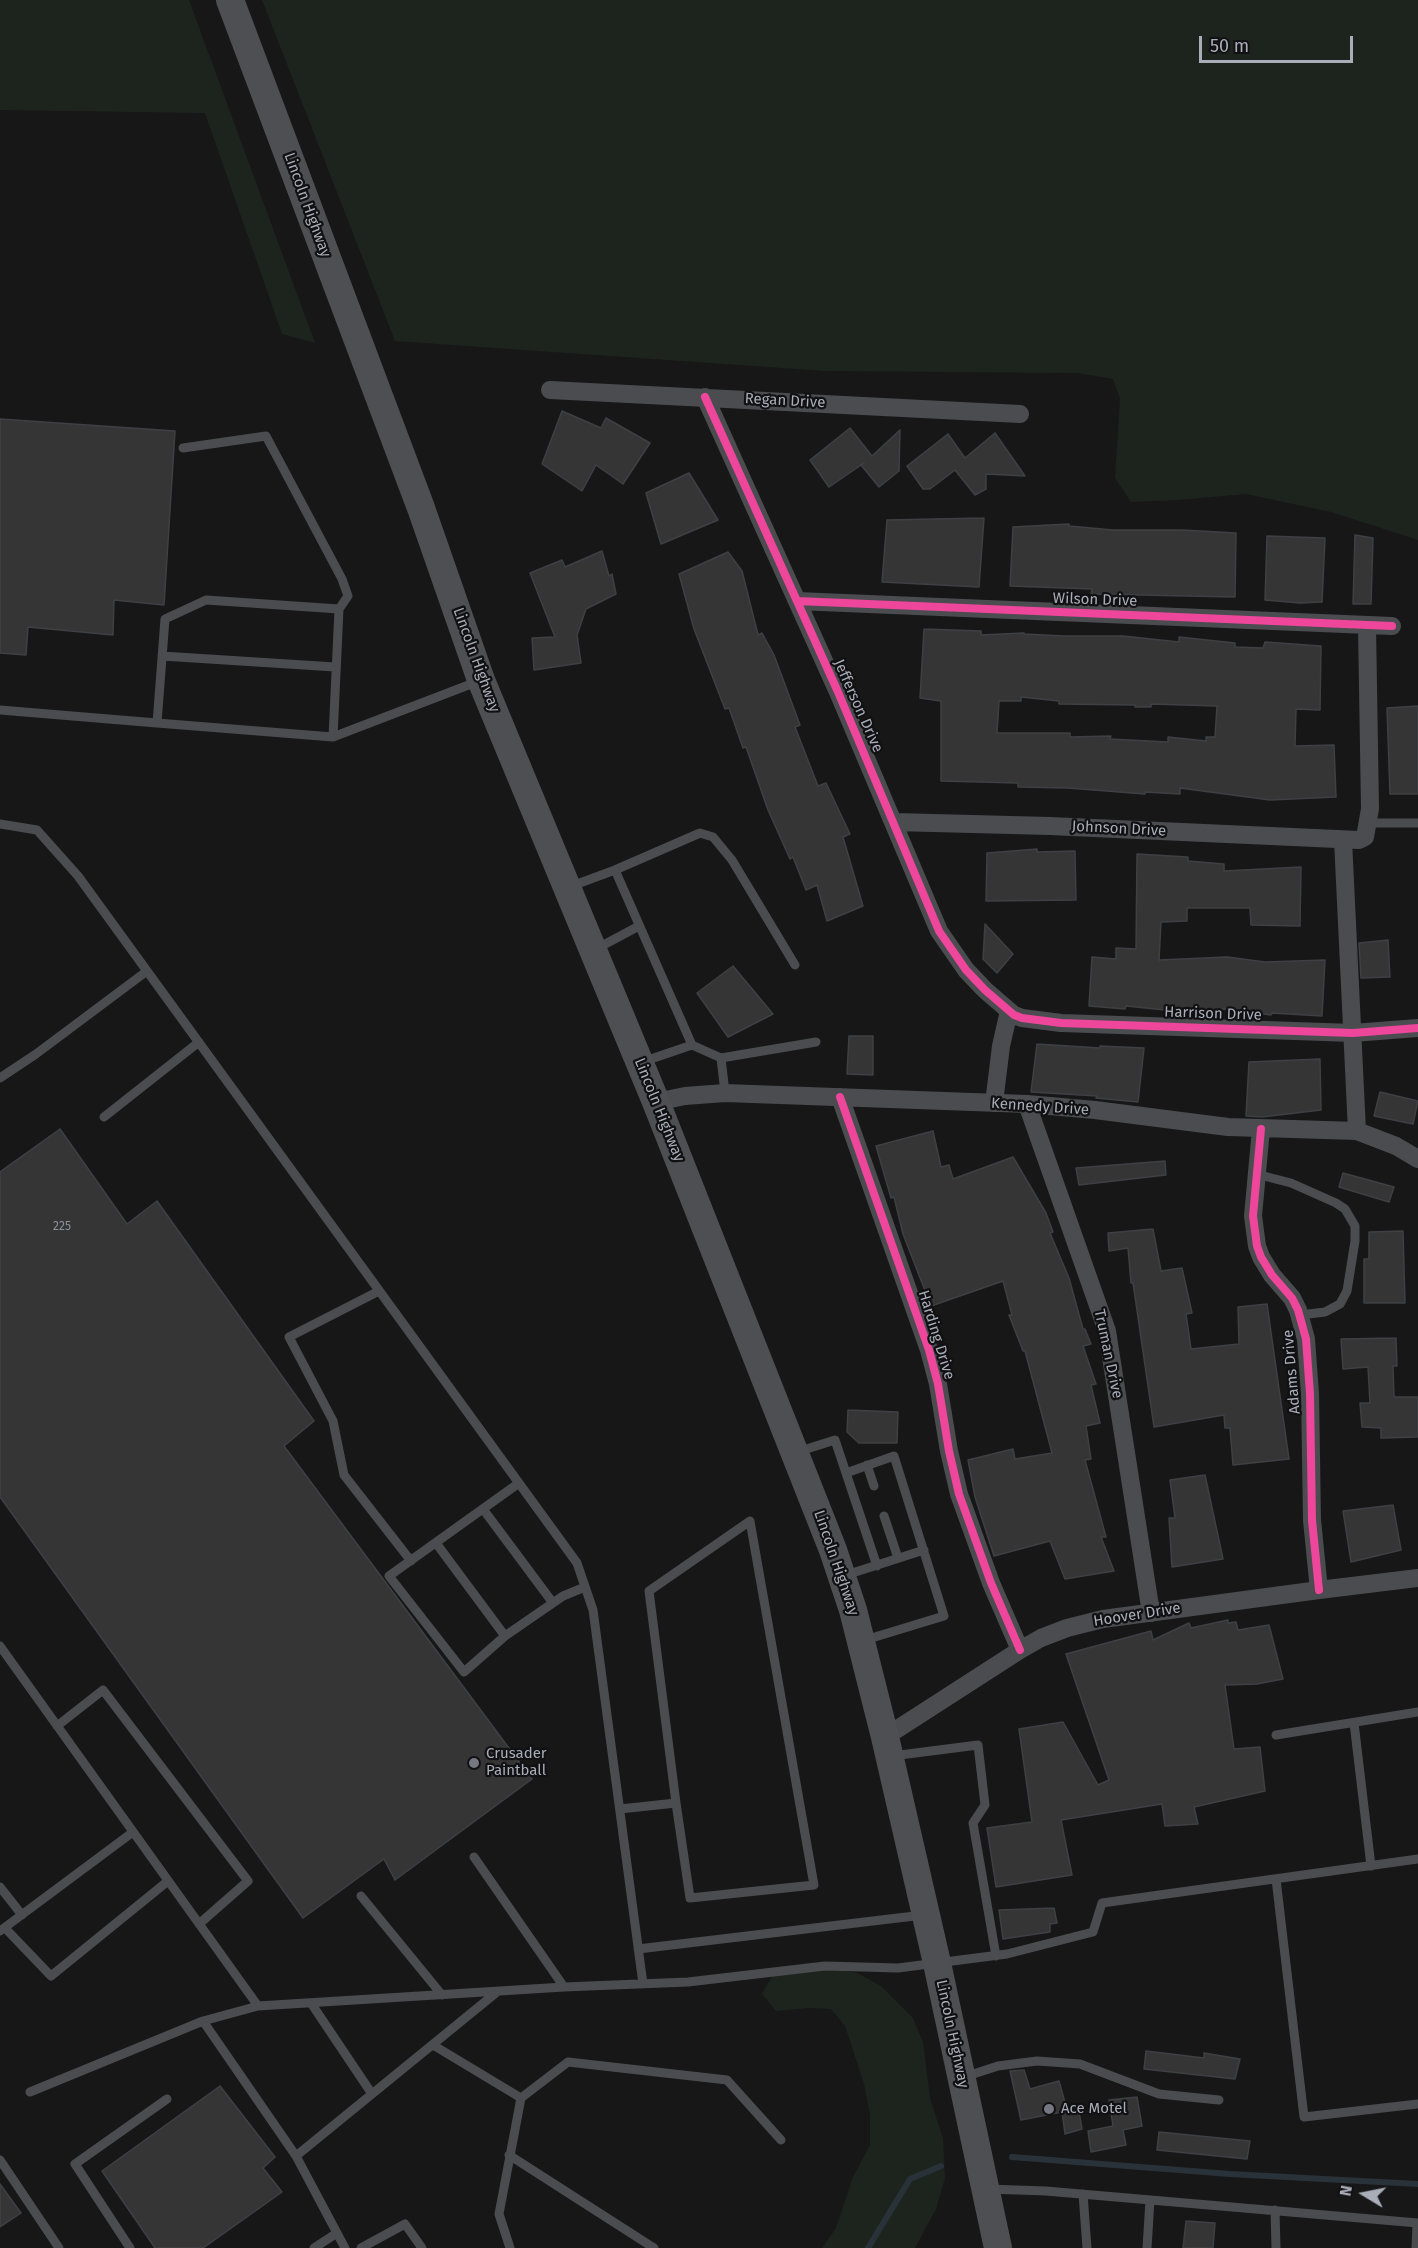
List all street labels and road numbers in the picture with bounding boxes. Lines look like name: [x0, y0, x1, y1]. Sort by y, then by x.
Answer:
street label: Lincoln Highway: [280, 150, 334, 260]
street label: Regan Drive: [744, 390, 826, 412]
street label: Wilson Drive: [1052, 590, 1138, 610]
street label: Lincoln Highway: [449, 605, 503, 715]
street label: Jefferson Drive: [829, 657, 887, 755]
street label: Johnson Drive: [1071, 818, 1167, 840]
street label: Harrison Drive: [1164, 1003, 1262, 1025]
street label: Lincoln Highway: [630, 1056, 688, 1164]
street label: Kennedy Drive: [990, 1095, 1090, 1119]
street label: Harding Drive: [914, 1288, 958, 1382]
street label: Truman Drive: [1090, 1308, 1126, 1400]
street label: Adams Drive: [1279, 1329, 1305, 1415]
street label: Lincoln Highway: [810, 1508, 862, 1618]
street label: Hoover Drive: [1092, 1599, 1182, 1631]
street label: Lincoln Highway: [932, 1978, 972, 2090]

